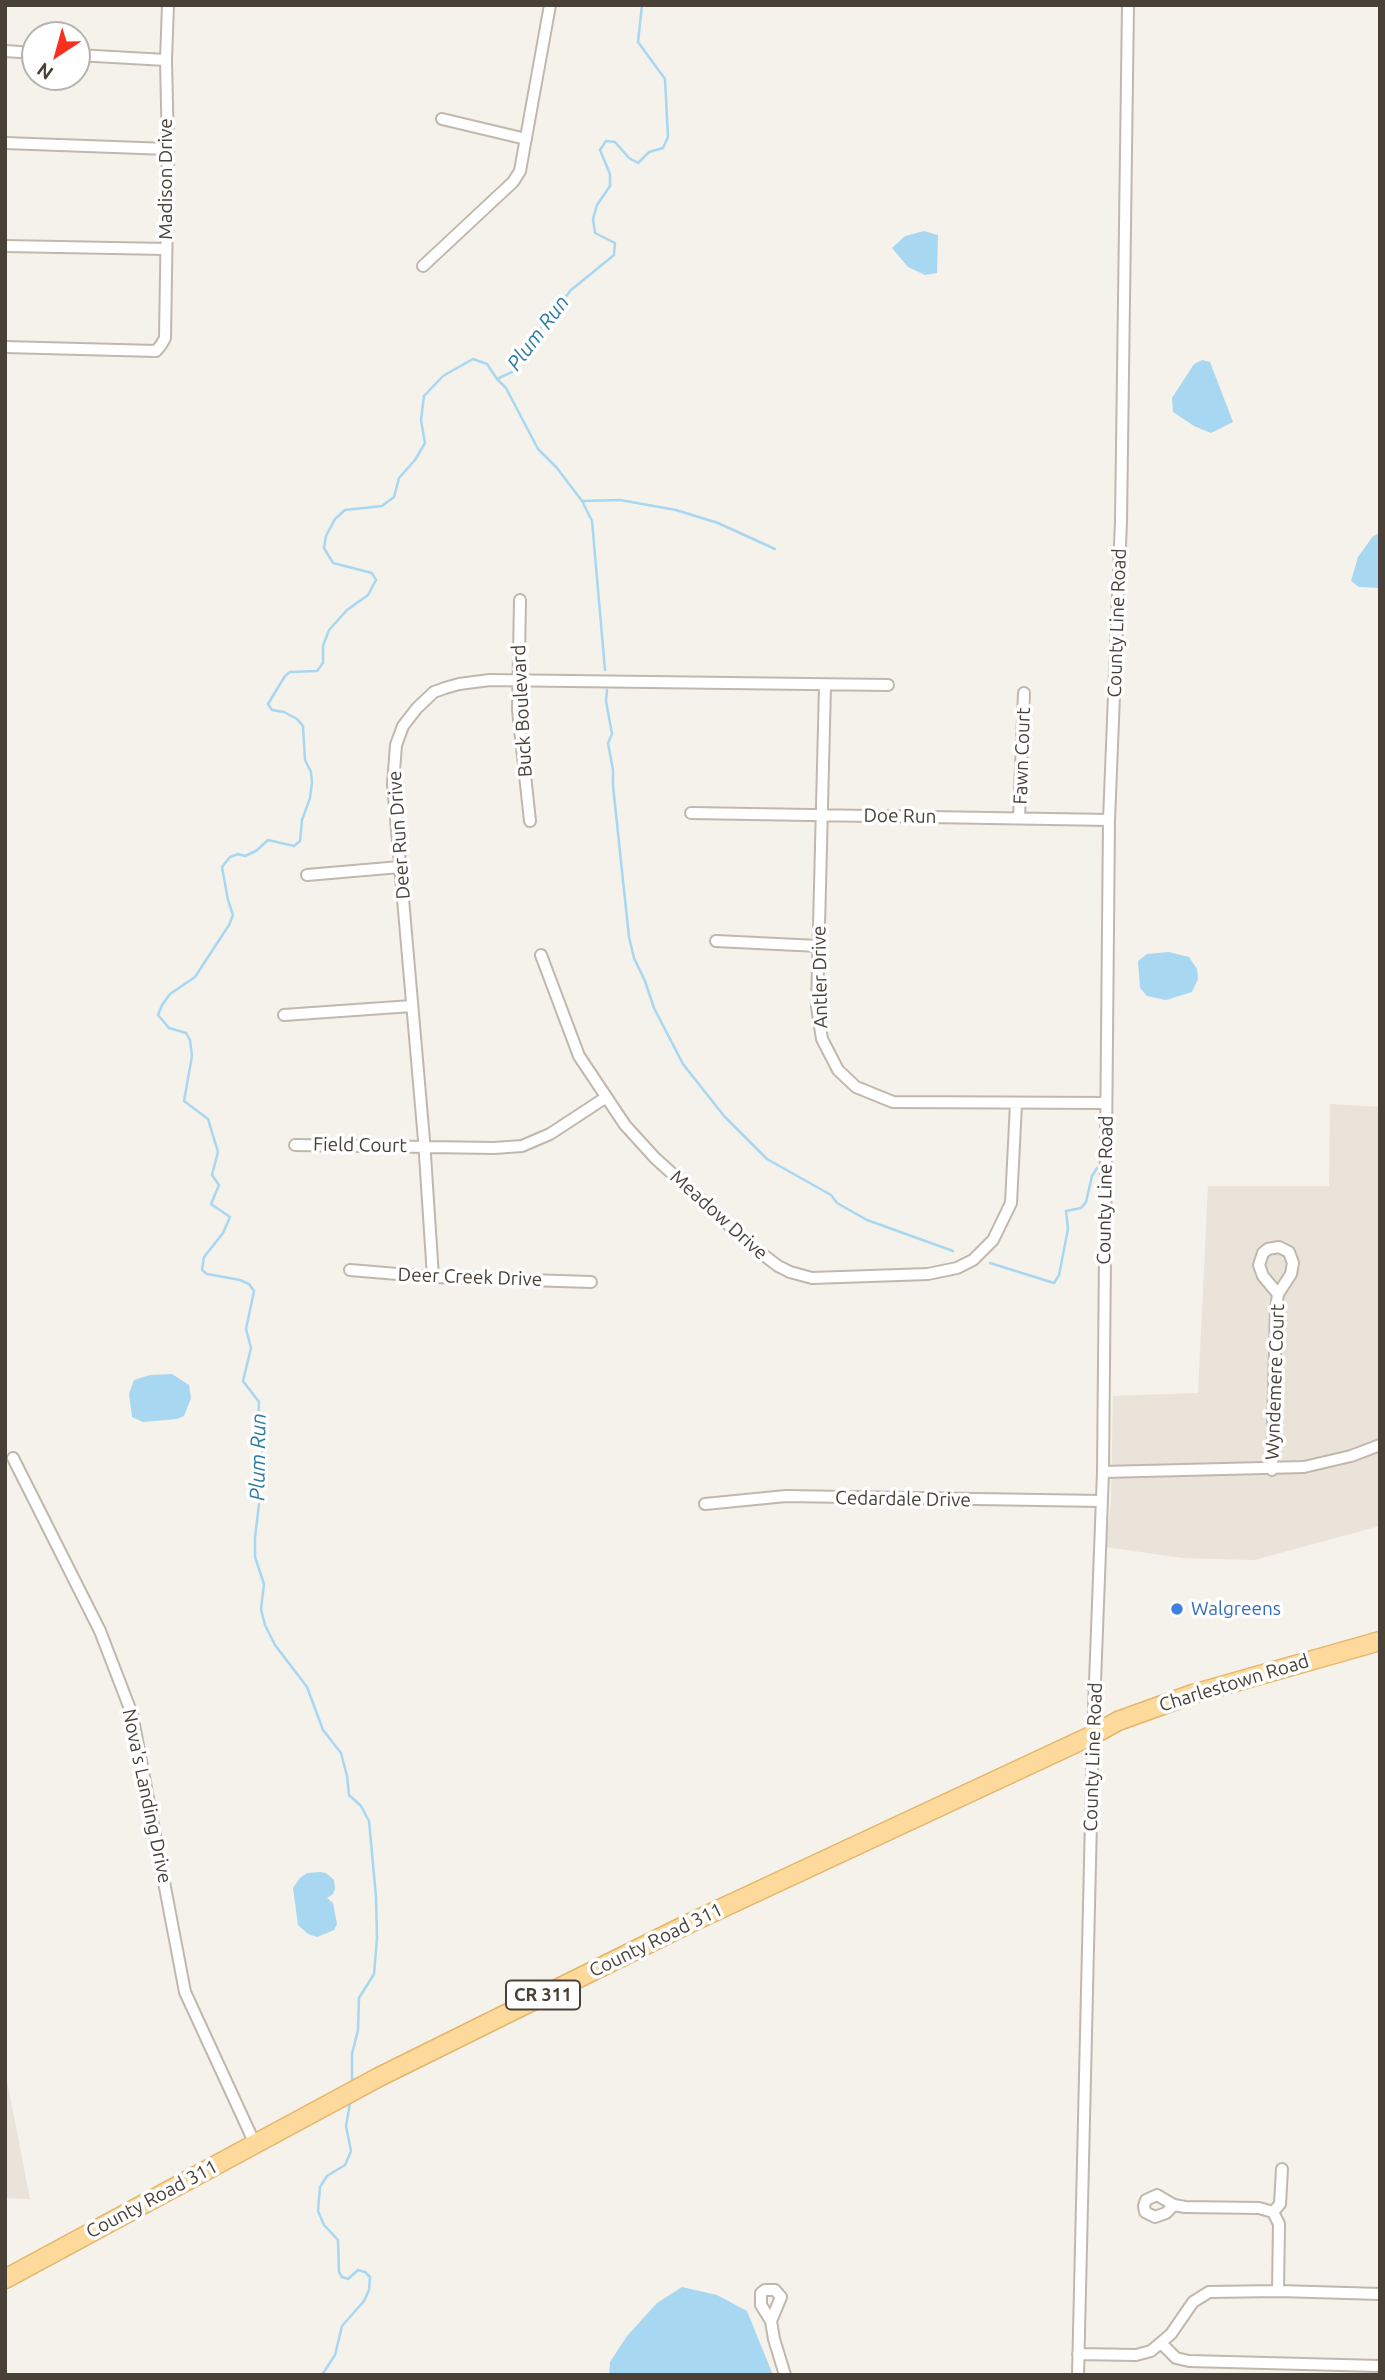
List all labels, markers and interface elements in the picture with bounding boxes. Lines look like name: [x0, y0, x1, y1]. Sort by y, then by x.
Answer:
north arrow: [21, 21, 91, 91]
text: N: [33, 58, 57, 84]
street label: Madison Drive: [155, 118, 177, 240]
water label: Plum Run: [502, 290, 574, 376]
street label: County Line Road: [1103, 548, 1131, 698]
street label: Buck Boulevard: [507, 644, 537, 778]
street label: Fawn Court: [1009, 707, 1035, 805]
street label: Deer Run Drive: [383, 770, 415, 900]
street label: Doe Run: [863, 804, 937, 828]
street label: Antler Drive: [808, 926, 832, 1028]
street label: County Line Road: [1092, 1115, 1118, 1265]
street label: Field Court: [313, 1133, 407, 1157]
street label: Meadow Drive: [666, 1165, 772, 1265]
street label: Deer Creek Drive: [397, 1263, 543, 1291]
street label: Wyndemere Court: [1261, 1303, 1289, 1461]
water label: Plum Run: [245, 1413, 271, 1501]
street label: Cedardale Drive: [835, 1486, 971, 1512]
place label: Walgreens: [1191, 1598, 1281, 1620]
marker: Walgreens: [1169, 1601, 1185, 1617]
street label: Charlestown Road: [1156, 1649, 1312, 1717]
street label: County Line Road: [1079, 1682, 1107, 1832]
street label: Nova's Landing Drive: [117, 1707, 177, 1885]
street label: County Road 311: [586, 1898, 726, 1982]
road number: CR 311: [506, 1980, 580, 2010]
street label: County Road 311: [82, 2155, 222, 2243]

